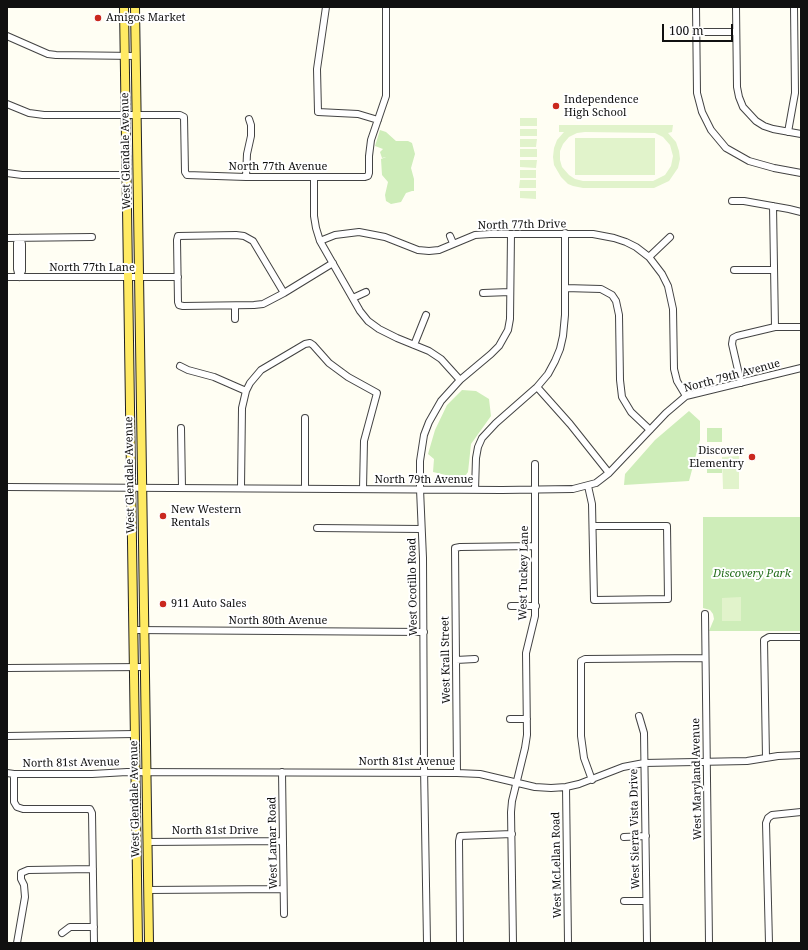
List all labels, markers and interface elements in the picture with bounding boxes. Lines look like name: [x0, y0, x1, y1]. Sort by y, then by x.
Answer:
place label: Amigos Market: [106, 11, 185, 25]
marker: Amigos Market: [93, 13, 103, 23]
scale bar: [664, 16, 735, 42]
text: 100 m: [669, 22, 704, 39]
street label: West Glendale Avenue: [118, 92, 134, 210]
place label: Independence High School: [564, 93, 639, 119]
marker: Independence High School: [551, 101, 561, 111]
street label: North 77th Avenue: [229, 160, 327, 174]
street label: North 77th Drive: [478, 218, 566, 232]
street label: North 77th Lane: [49, 261, 135, 275]
street label: North 79th Avenue: [682, 357, 782, 395]
street label: West Glendale Avenue: [122, 416, 138, 534]
place label: Discover Elementry: [689, 444, 744, 470]
marker: Discover Elementry: [747, 452, 757, 462]
street label: North 79th Avenue: [375, 473, 473, 487]
place label: New Western Rentals: [171, 503, 241, 529]
marker: New Western Rentals: [158, 511, 168, 521]
street label: West Tuckey Lane: [517, 526, 531, 620]
street label: West Ocotillo Road: [406, 538, 420, 636]
park label: Discovery Park: [713, 567, 791, 581]
place label: 911 Auto Sales: [171, 597, 246, 611]
marker: 911 Auto Sales: [158, 599, 168, 609]
street label: North 80th Avenue: [229, 614, 327, 628]
street label: West Krall Street: [439, 616, 453, 704]
street label: West Maryland Avenue: [689, 718, 705, 840]
street label: West Glendale Avenue: [127, 740, 143, 858]
street label: North 81st Avenue: [359, 755, 455, 769]
street label: North 81st Avenue: [22, 756, 120, 770]
street label: West Sierra Vista Drive: [627, 768, 643, 890]
street label: West Lamar Road: [266, 797, 280, 889]
street label: West McLellan Road: [549, 812, 565, 918]
street label: North 81st Drive: [172, 824, 258, 838]

